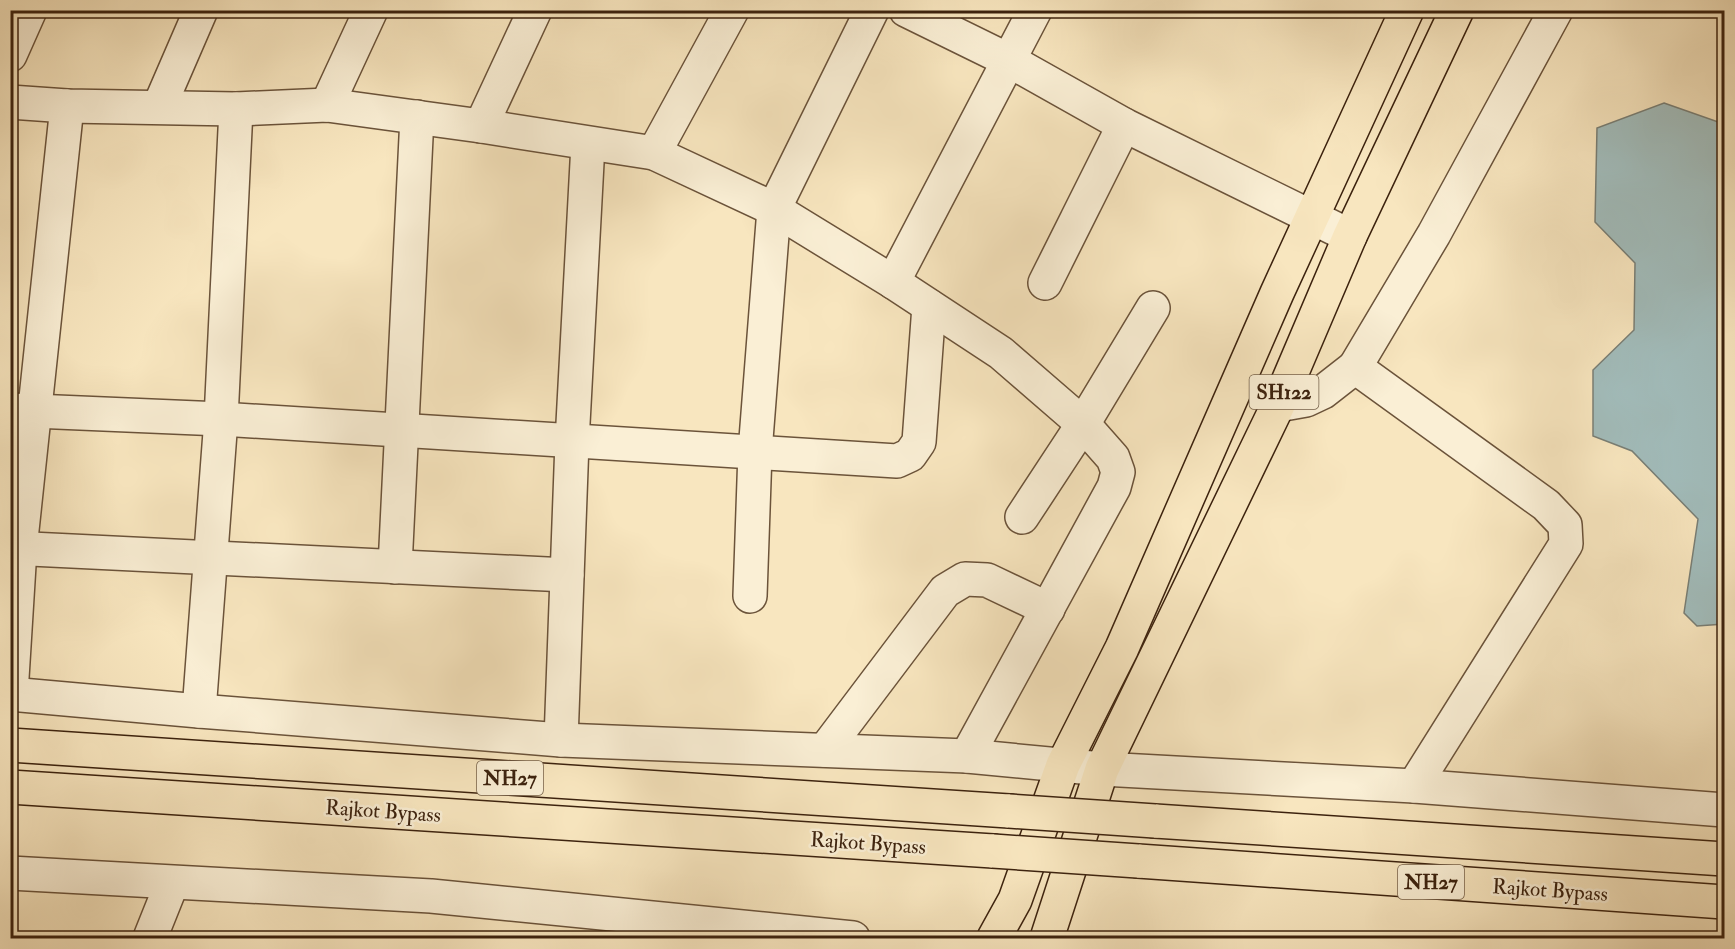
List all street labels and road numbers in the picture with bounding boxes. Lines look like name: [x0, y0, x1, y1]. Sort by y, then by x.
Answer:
road number: SH122: [1250, 375, 1318, 409]
road number: NH27: [477, 761, 543, 795]
street label: Rajkot Bypass: [324, 794, 442, 829]
street label: Rajkot Bypass: [809, 826, 927, 861]
road number: NH27: [1398, 865, 1464, 899]
street label: Rajkot Bypass: [1491, 873, 1609, 908]

